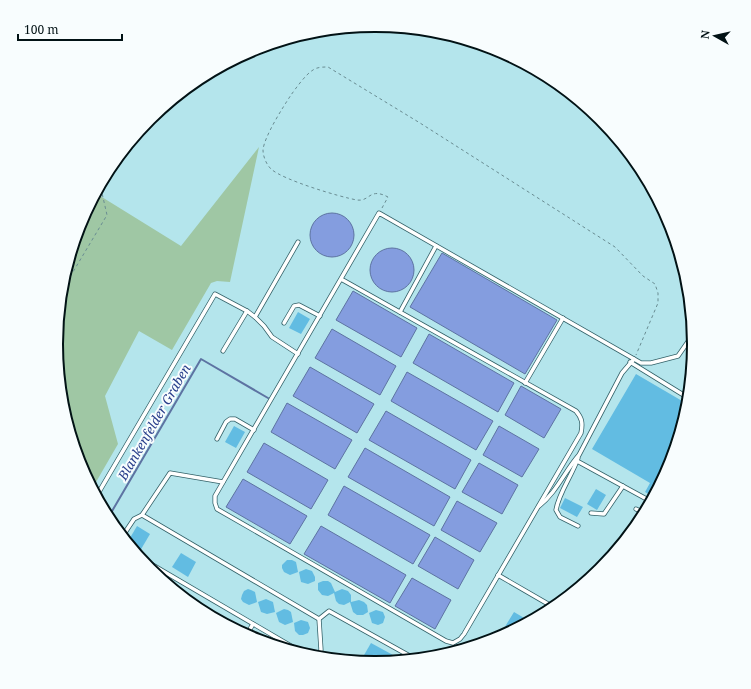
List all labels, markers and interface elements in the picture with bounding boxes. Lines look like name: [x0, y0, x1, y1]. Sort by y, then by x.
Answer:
scale bar: [18, 16, 122, 42]
north arrow: [695, 16, 735, 56]
text: 100 m: [24, 21, 59, 38]
text: N: [697, 29, 713, 40]
water label: Blankenfelder Graben: [113, 361, 195, 484]

